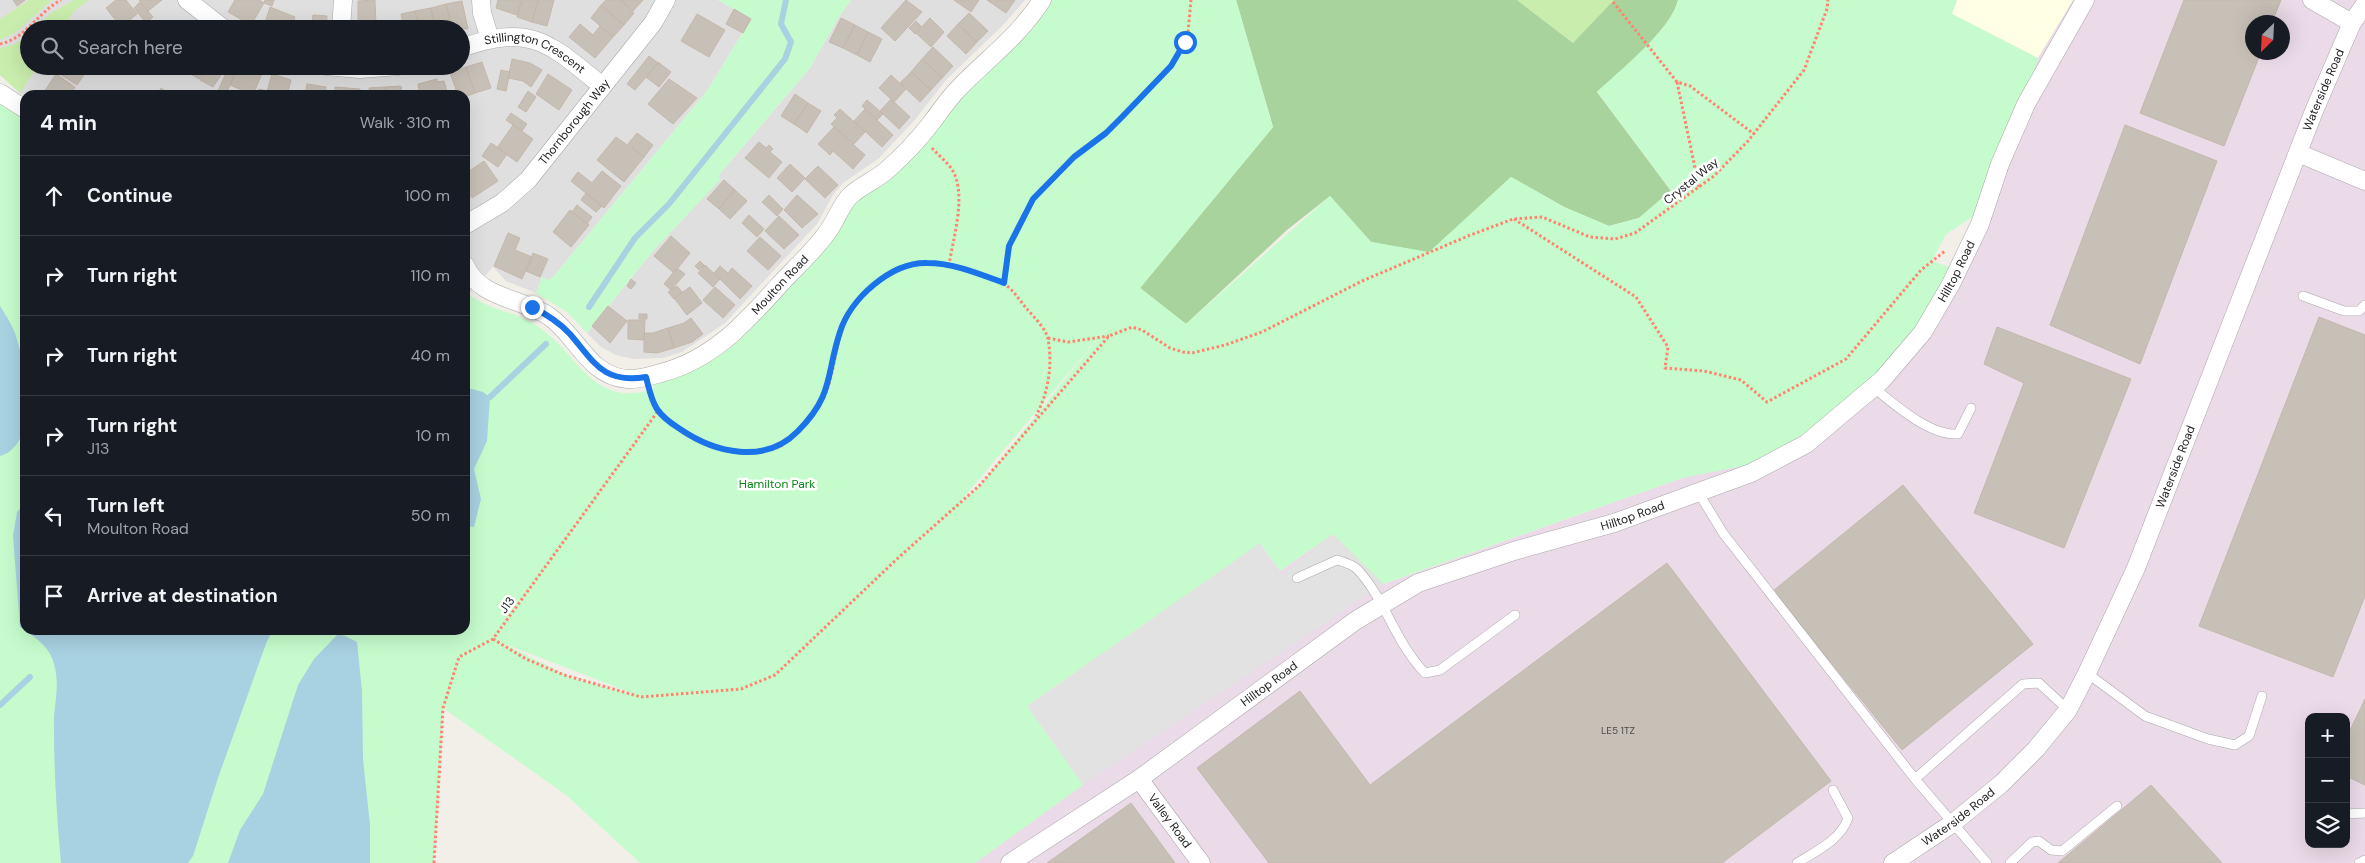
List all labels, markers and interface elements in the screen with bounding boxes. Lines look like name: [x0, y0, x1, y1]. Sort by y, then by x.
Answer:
north arrow: [2245, 15, 2290, 60]
search box: [20, 20, 470, 75]
street label: Stillington Crescent: [483, 29, 589, 77]
route start: [1174, 31, 1197, 54]
icon: search: [38, 34, 66, 62]
text: Search here: [78, 35, 183, 60]
street label: Waterside Road: [2299, 46, 2348, 133]
street label: Thornborough Way: [535, 75, 614, 168]
text: 4 min: [40, 109, 97, 137]
text: Walk · 310 m: [360, 112, 450, 133]
street label: Crystal Way: [1660, 154, 1722, 208]
icon: ahead: [40, 182, 68, 210]
text: Continue: [87, 183, 173, 208]
text: 100 m: [405, 185, 450, 206]
street label: Hilltop Road: [1934, 238, 1979, 305]
street label: Moulton Road: [748, 251, 812, 318]
icon: right: [40, 262, 68, 290]
text: Turn right: [87, 263, 177, 288]
text: 110 m: [411, 265, 450, 286]
route end: [521, 296, 544, 319]
icon: right: [40, 342, 68, 370]
text: Turn right: [87, 343, 177, 368]
text: 40 m: [411, 345, 450, 366]
text: Turn right: [87, 413, 177, 438]
icon: right: [40, 422, 68, 450]
street label: Waterside Road: [2152, 423, 2199, 511]
text: 10 m: [416, 425, 450, 446]
text: J13: [87, 438, 109, 459]
park label: Hamilton Park: [739, 476, 815, 492]
text: Turn left: [87, 493, 165, 518]
street label: Hilltop Road: [1599, 497, 1667, 534]
icon: left: [40, 502, 68, 530]
text: 50 m: [411, 505, 450, 526]
text: Moulton Road: [87, 518, 189, 539]
icon: arrive: [40, 582, 68, 610]
text: Arrive at destination: [87, 583, 278, 608]
street label: J13: [496, 593, 518, 617]
street label: Hilltop Road: [1237, 658, 1301, 710]
map controls: [2305, 713, 2350, 848]
button: +: [2305, 713, 2350, 758]
house number: LE5 1TZ: [1601, 724, 1635, 737]
button: −: [2305, 758, 2350, 803]
street label: Waterside Road: [1919, 784, 1998, 850]
street label: Valley Road: [1145, 790, 1195, 851]
button: layers: [2305, 803, 2350, 848]

